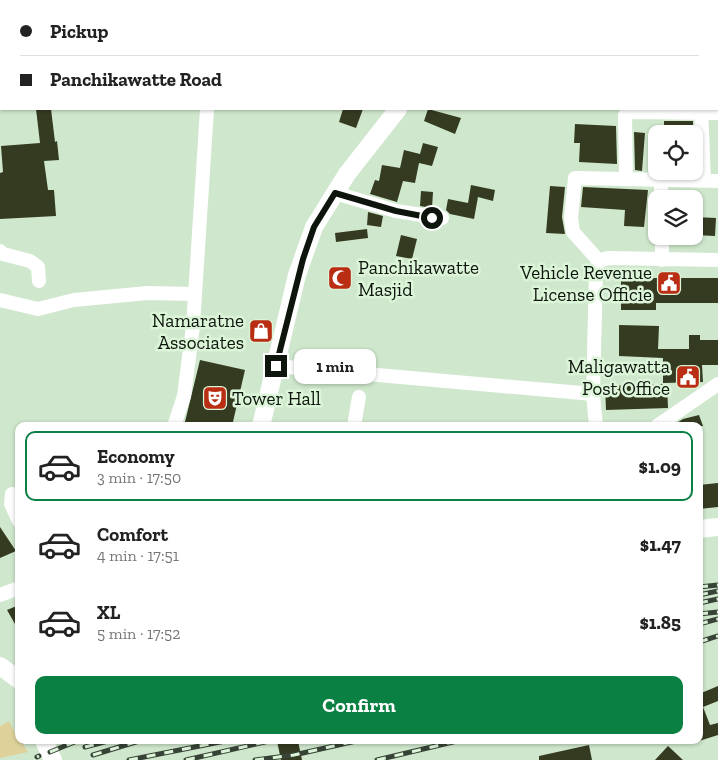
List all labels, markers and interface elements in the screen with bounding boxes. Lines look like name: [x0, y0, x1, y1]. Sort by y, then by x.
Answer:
text: Pickup: [50, 20, 108, 43]
text: Panchikawatte Road: [50, 68, 222, 91]
map controls: [648, 125, 703, 245]
button: locate: [648, 125, 703, 180]
button: layers: [648, 190, 703, 245]
route start: [421, 207, 443, 229]
place label: Panchikawatte Masjid: [358, 256, 479, 301]
place label: Vehicle Revenue License Officie: [519, 261, 652, 306]
mosque icon: Panchikawatte Masjid: [327, 265, 353, 291]
public building icon: Vehicle Revenue License Officie: [656, 270, 682, 296]
place label: Namaratne Associates: [152, 309, 244, 354]
shop icon: Namaratne Associates: [248, 318, 274, 344]
callout: 1 min: [294, 348, 376, 384]
route end: [265, 355, 287, 377]
place label: Maligawatta Post Office: [568, 355, 670, 400]
text: 1 min: [316, 357, 354, 376]
public building icon: Maligawatta Post Office: [675, 364, 701, 390]
theatre icon: Tower Hall: [202, 385, 228, 411]
place label: Tower Hall: [232, 387, 321, 410]
icon: car: [37, 444, 82, 489]
text: Economy: [97, 445, 175, 468]
text: $1.09: [639, 455, 681, 478]
text: 3 min · 17:50: [97, 468, 181, 487]
icon: car: [37, 522, 82, 567]
text: Comfort: [97, 523, 168, 546]
text: $1.47: [640, 533, 681, 556]
text: 4 min · 17:51: [97, 546, 179, 565]
icon: car: [37, 600, 82, 645]
text: XL: [97, 601, 120, 624]
text: $1.85: [640, 611, 681, 634]
text: 5 min · 17:52: [97, 624, 181, 643]
button: Confirm: [35, 676, 683, 734]

